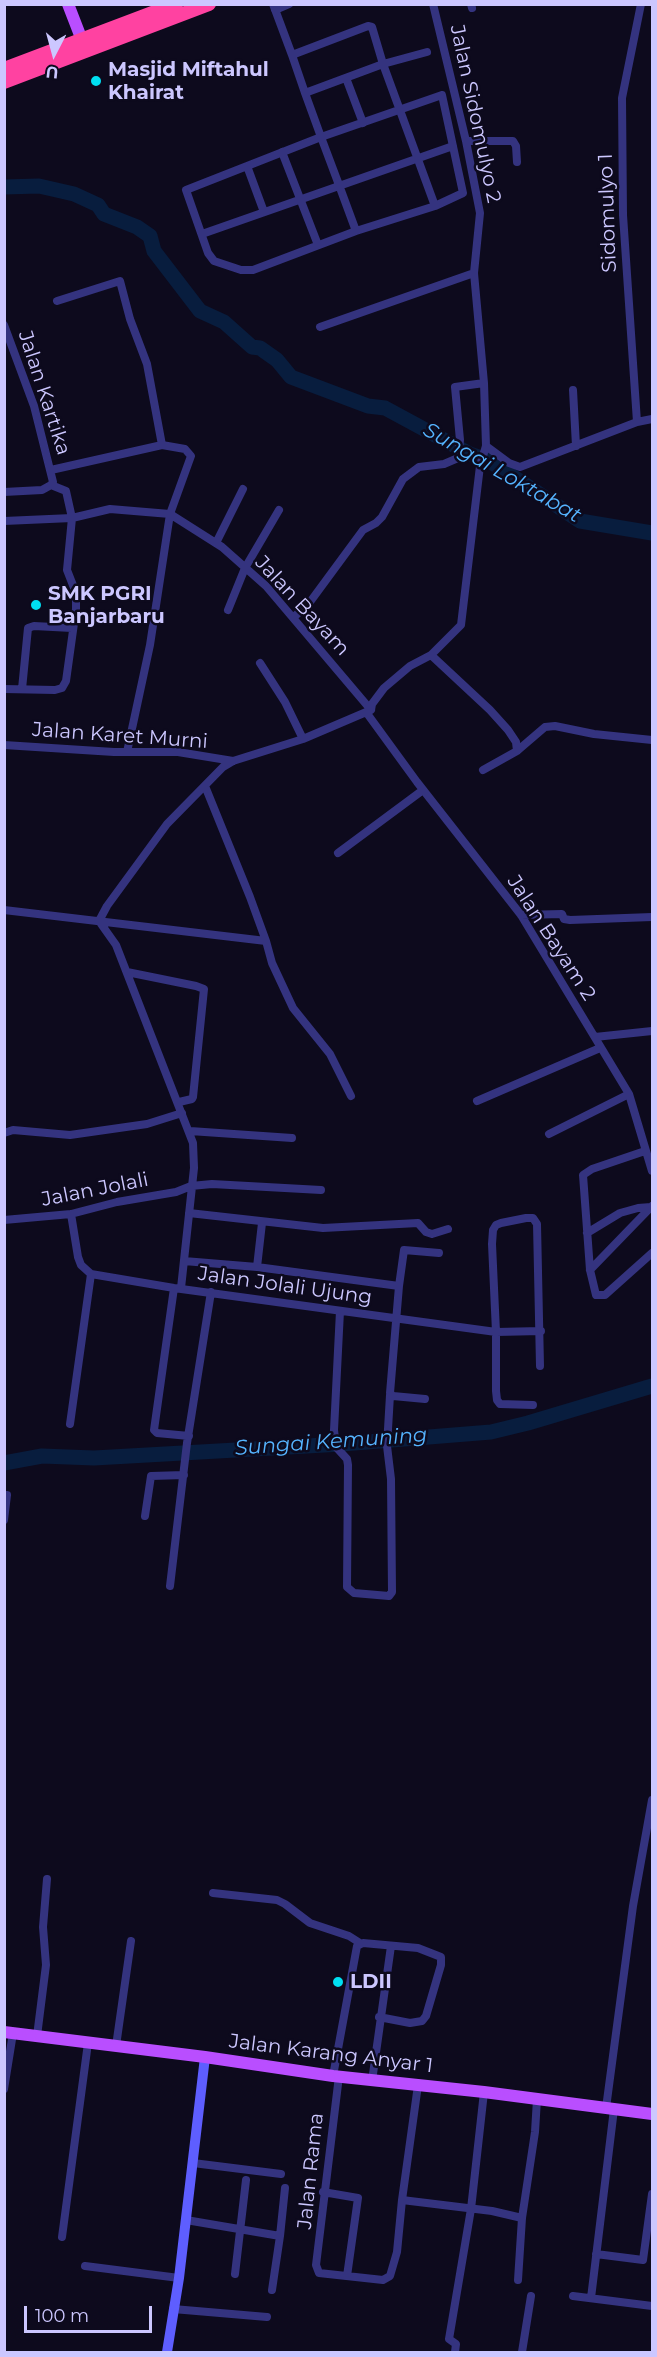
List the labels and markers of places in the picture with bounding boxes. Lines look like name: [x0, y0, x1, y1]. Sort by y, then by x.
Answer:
place label: Masjid Miftahul Khairat: [108, 58, 269, 105]
marker: Masjid Miftahul Khairat: [89, 74, 103, 88]
place label: SMK PGRI Banjarbaru: [48, 582, 165, 629]
marker: SMK PGRI Banjarbaru: [29, 598, 43, 612]
place label: LDII: [350, 1970, 392, 1994]
marker: LDII: [331, 1975, 345, 1989]

